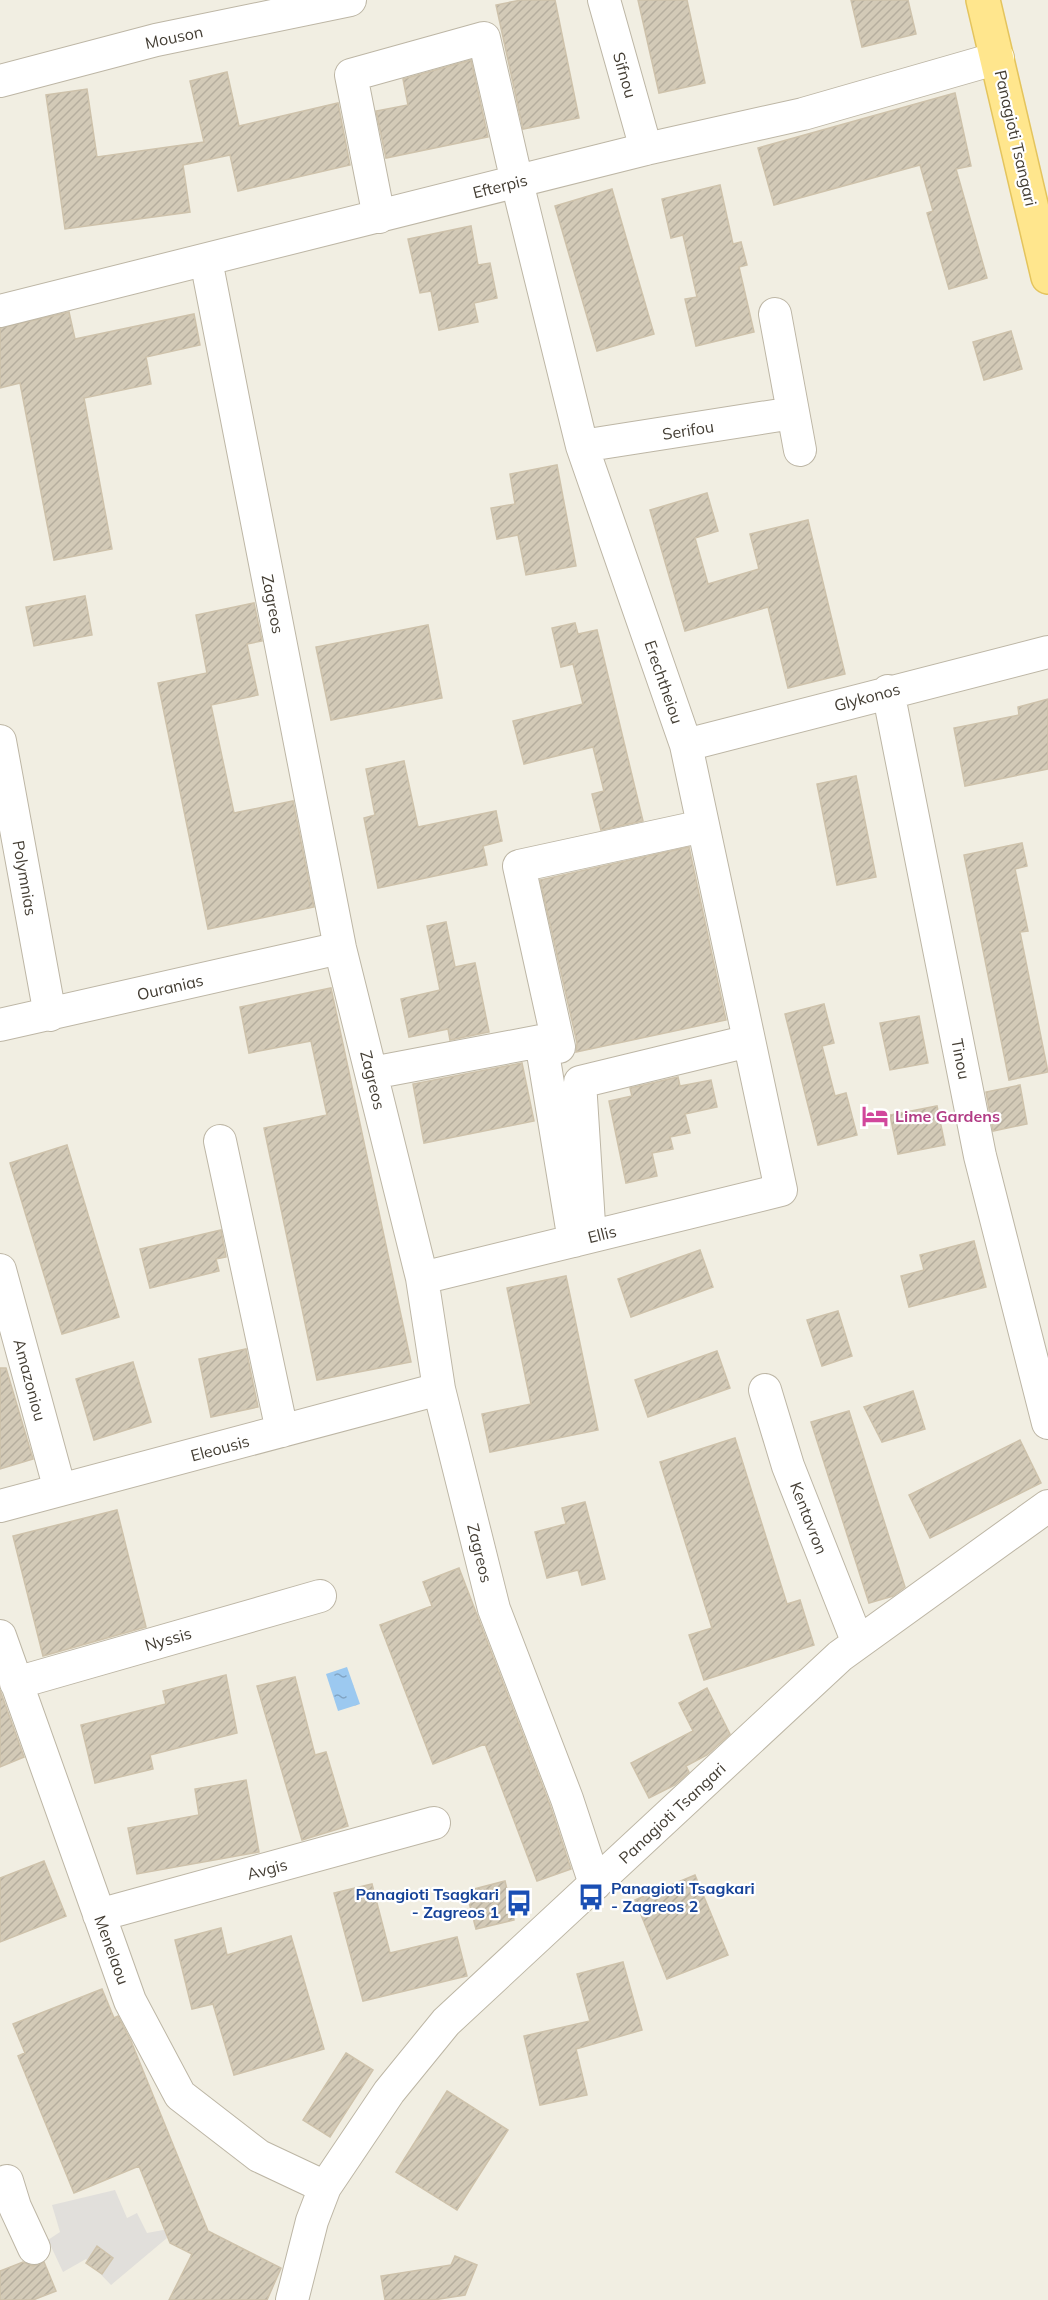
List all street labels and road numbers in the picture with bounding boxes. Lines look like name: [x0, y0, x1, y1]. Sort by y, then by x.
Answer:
street label: Mouson: [143, 21, 205, 53]
street label: Sifnou: [609, 50, 641, 100]
street label: Panagioti Tsangari: [991, 68, 1041, 208]
street label: Efterpis: [471, 170, 530, 202]
street label: Serifou: [661, 416, 715, 444]
street label: Zagreos: [257, 573, 289, 635]
street label: Erechtheiou: [640, 638, 688, 726]
street label: Glykonos: [832, 679, 902, 715]
street label: Polymnias: [9, 839, 41, 917]
street label: Ouranias: [135, 970, 205, 1004]
street label: Tinou: [947, 1037, 975, 1081]
street label: Zagreos: [356, 1048, 390, 1112]
street label: Ellis: [586, 1221, 618, 1247]
street label: Amazoniou: [9, 1337, 51, 1423]
street label: Eleousis: [188, 1431, 252, 1465]
street label: Kentavron: [786, 1479, 832, 1557]
street label: Zagreos: [463, 1521, 497, 1585]
street label: Nyssis: [142, 1623, 194, 1655]
street label: Panagioti Tsangari: [614, 1758, 730, 1868]
street label: Avgis: [245, 1854, 290, 1884]
street label: Menelaou: [90, 1913, 134, 1987]

